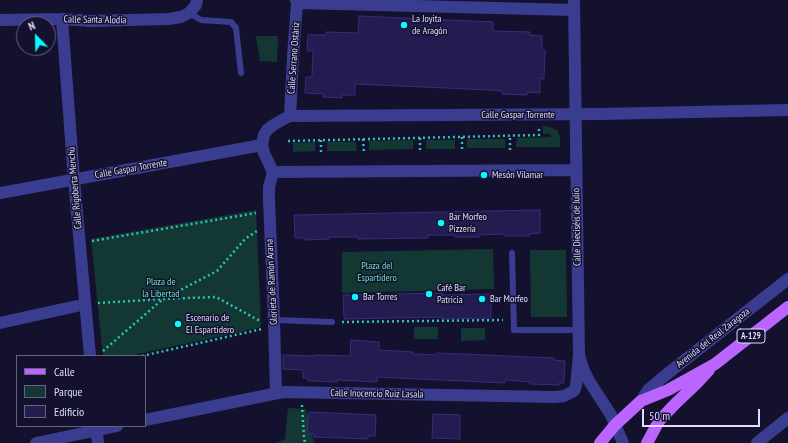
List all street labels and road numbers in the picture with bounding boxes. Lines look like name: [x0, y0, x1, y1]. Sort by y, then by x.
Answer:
street label: Calle Santa Alodia: [64, 13, 126, 27]
street label: Calle Serrano Ostáriz: [285, 22, 303, 94]
street label: Calle Gaspar Torrente: [481, 109, 555, 121]
street label: Calle Rigoberta Menchú: [65, 146, 85, 230]
street label: Calle Gaspar Torrente: [94, 157, 168, 181]
street label: Calle Dieciséis de Julio: [570, 188, 584, 266]
street label: Glorieta de Ramón Arana: [264, 239, 280, 325]
street label: Avenida del Real Zaragoza: [674, 305, 752, 371]
road number: A-129: [737, 329, 765, 343]
street label: Calle Inocencio Ruiz Lasala: [330, 387, 424, 401]

